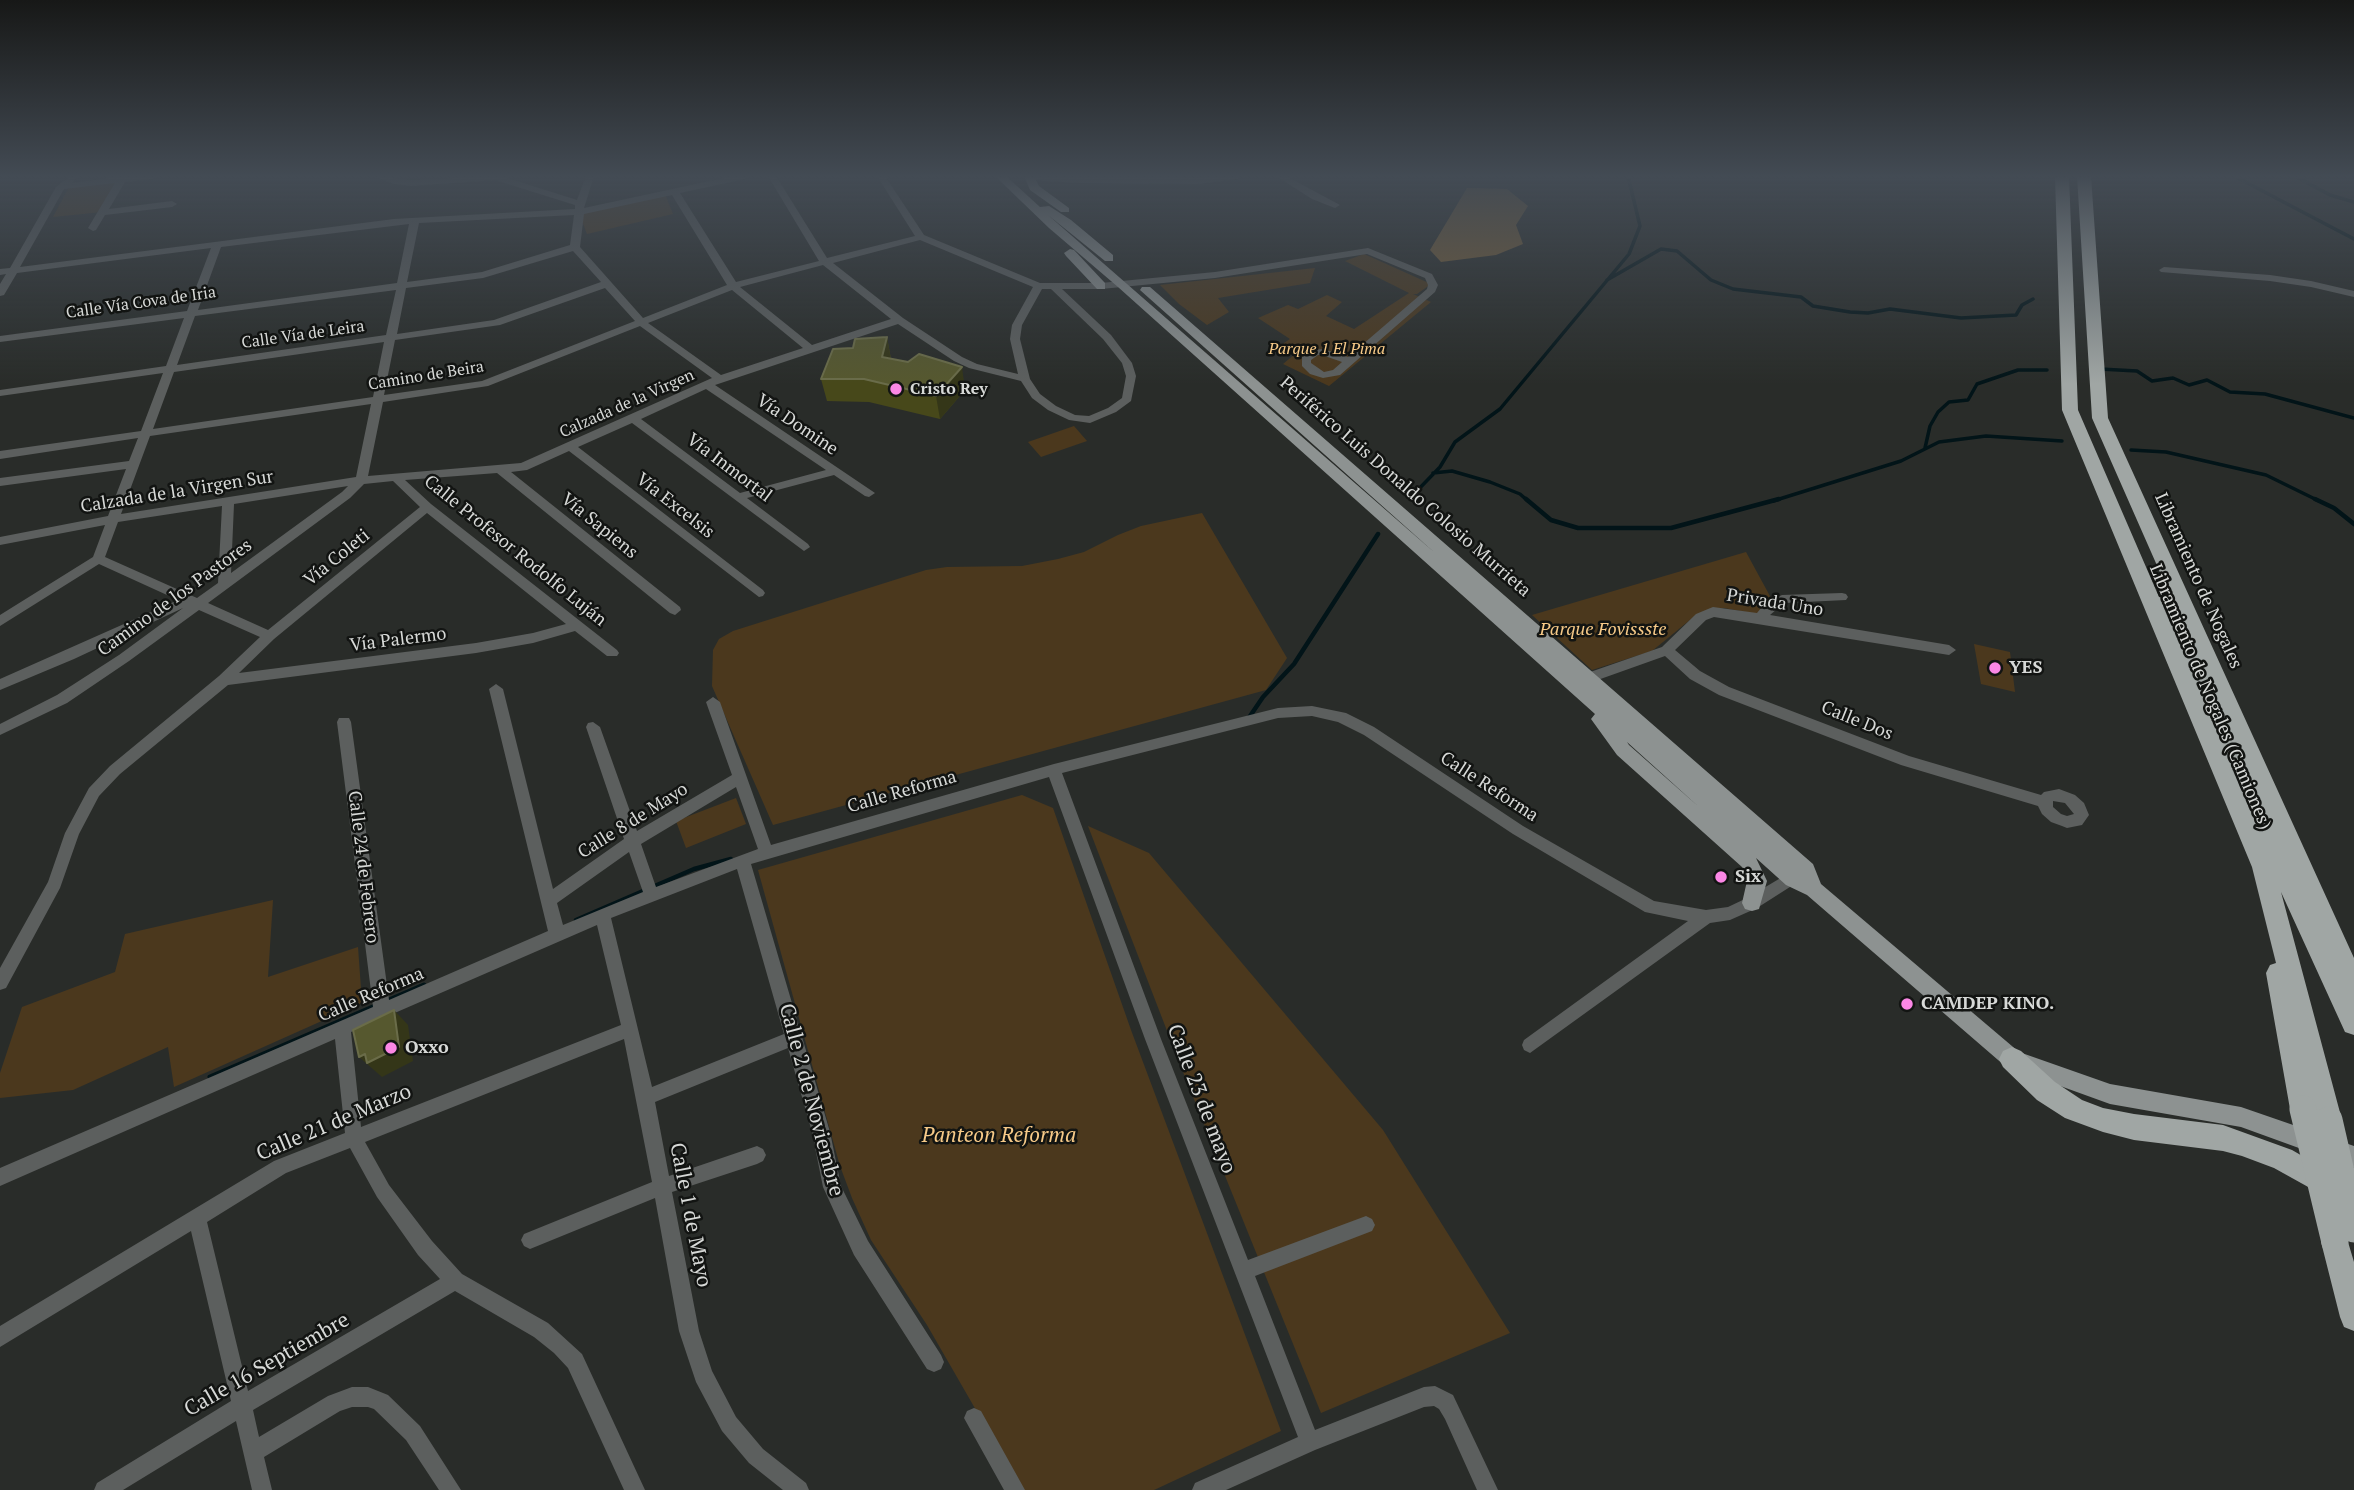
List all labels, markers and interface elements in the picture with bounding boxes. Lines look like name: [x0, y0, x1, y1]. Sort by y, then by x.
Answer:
street label: Calle Vía Cova de Iria: [65, 283, 217, 323]
street label: Calle Vía de Leira: [240, 317, 366, 353]
park label: Parque 1 El Pima: [1269, 339, 1385, 359]
street label: Camino de Beira: [367, 357, 485, 395]
street label: Calzada de la Virgen: [557, 366, 697, 442]
street label: Periférico Luis Donaldo Colosio Murrieta: [1275, 372, 1535, 602]
place label: Cristo Rey: [910, 379, 988, 399]
marker: Cristo Rey: [888, 381, 904, 397]
street label: Vía Domine: [752, 390, 842, 460]
street label: Vía Inmortal: [682, 429, 776, 507]
street label: Calzada de la Virgen Sur: [79, 466, 275, 518]
street label: Vía Excelsis: [631, 469, 719, 543]
street label: Calle Profesor Rodolfo Luján: [420, 471, 610, 631]
street label: Vía Sapiens: [556, 489, 642, 563]
street label: Libramiento de Nogales: [2149, 490, 2247, 672]
street label: Vía Coleti: [300, 525, 374, 591]
street label: Camino de los Pastores: [94, 535, 256, 661]
street label: Libramiento de Nogales (Camiones): [2144, 561, 2276, 833]
street label: Privada Uno: [1725, 585, 1825, 621]
park label: Parque Fovissste: [1539, 619, 1667, 641]
street label: Vía Palermo: [348, 623, 448, 657]
place label: YES: [2009, 657, 2042, 679]
marker: YES: [1987, 660, 2003, 676]
street label: Calle Dos: [1818, 697, 1896, 745]
street label: Calle Reforma: [1436, 747, 1542, 827]
street label: Calle Reforma: [845, 766, 959, 818]
street label: Calle 8 de Mayo: [574, 779, 692, 863]
street label: Calle 24 de Febrero: [343, 790, 383, 944]
place label: Six: [1735, 866, 1761, 888]
marker: Six: [1713, 869, 1729, 885]
street label: Calle Reforma: [315, 963, 427, 1027]
place label: CAMDEP KINO.: [1921, 993, 2054, 1015]
marker: CAMDEP KINO.: [1899, 996, 1915, 1012]
street label: Calle 2 de Noviembre: [773, 1001, 849, 1199]
street label: Calle 23 de mayo: [1161, 1021, 1241, 1177]
place label: Oxxo: [405, 1037, 449, 1059]
marker: Oxxo: [383, 1040, 399, 1056]
street label: Calle 21 de Marzo: [253, 1079, 415, 1167]
park label: Panteon Reforma: [922, 1123, 1076, 1149]
street label: Calle 1 de Mayo: [664, 1141, 716, 1289]
street label: Calle 16 Septiembre: [180, 1308, 354, 1422]

